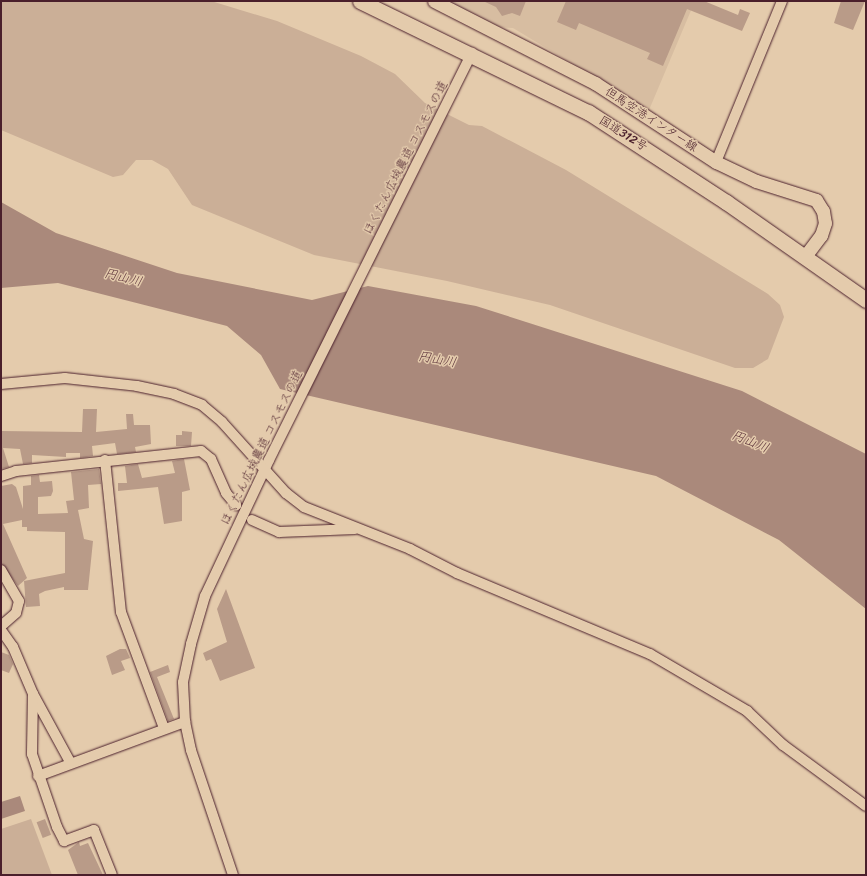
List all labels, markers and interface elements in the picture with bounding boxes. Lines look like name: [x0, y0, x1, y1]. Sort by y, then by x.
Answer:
street label: ほくたん広域農道 コスモスの道: [361, 78, 451, 238]
street label: 但馬空港インター線: [602, 85, 700, 155]
street label: 国道312号: [596, 113, 650, 155]
water label: 円山川: [102, 266, 144, 290]
water label: 円山川: [416, 349, 458, 371]
street label: ほくたん広域農道 コスモスの道: [218, 368, 306, 528]
water label: 円山川: [729, 427, 771, 457]

